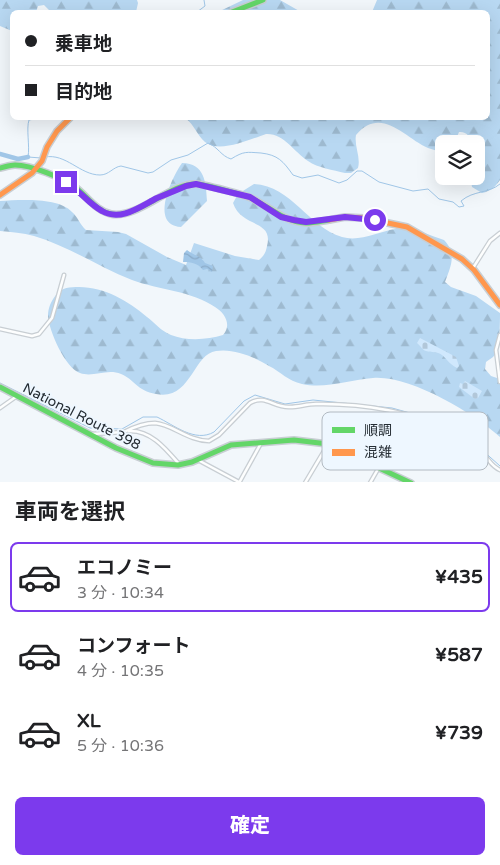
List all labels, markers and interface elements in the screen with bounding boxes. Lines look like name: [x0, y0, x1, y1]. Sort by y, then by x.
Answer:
text: 乗車地: [55, 33, 112, 55]
text: 目的地: [55, 81, 112, 103]
map controls: [435, 135, 485, 185]
button: layers: [435, 135, 485, 185]
route end: [55, 171, 77, 193]
route start: [364, 209, 386, 231]
street label: National Route 398: [20, 379, 144, 454]
legend: [322, 412, 488, 470]
text: 順調: [364, 422, 392, 439]
text: 混雑: [364, 444, 392, 461]
text: 車両を選択: [15, 499, 125, 525]
icon: car: [17, 555, 62, 600]
text: エコノミー: [77, 557, 172, 579]
text: ¥435: [435, 566, 483, 588]
text: 3 分 · 10:34: [77, 583, 164, 603]
icon: car: [17, 633, 62, 678]
text: コンフォート: [77, 635, 190, 657]
text: ¥587: [435, 644, 483, 666]
text: 4 分 · 10:35: [77, 661, 164, 681]
text: XL: [77, 710, 101, 732]
icon: car: [17, 711, 62, 756]
text: ¥739: [435, 722, 483, 744]
text: 5 分 · 10:36: [77, 736, 164, 756]
button: 確定: [15, 797, 485, 855]

